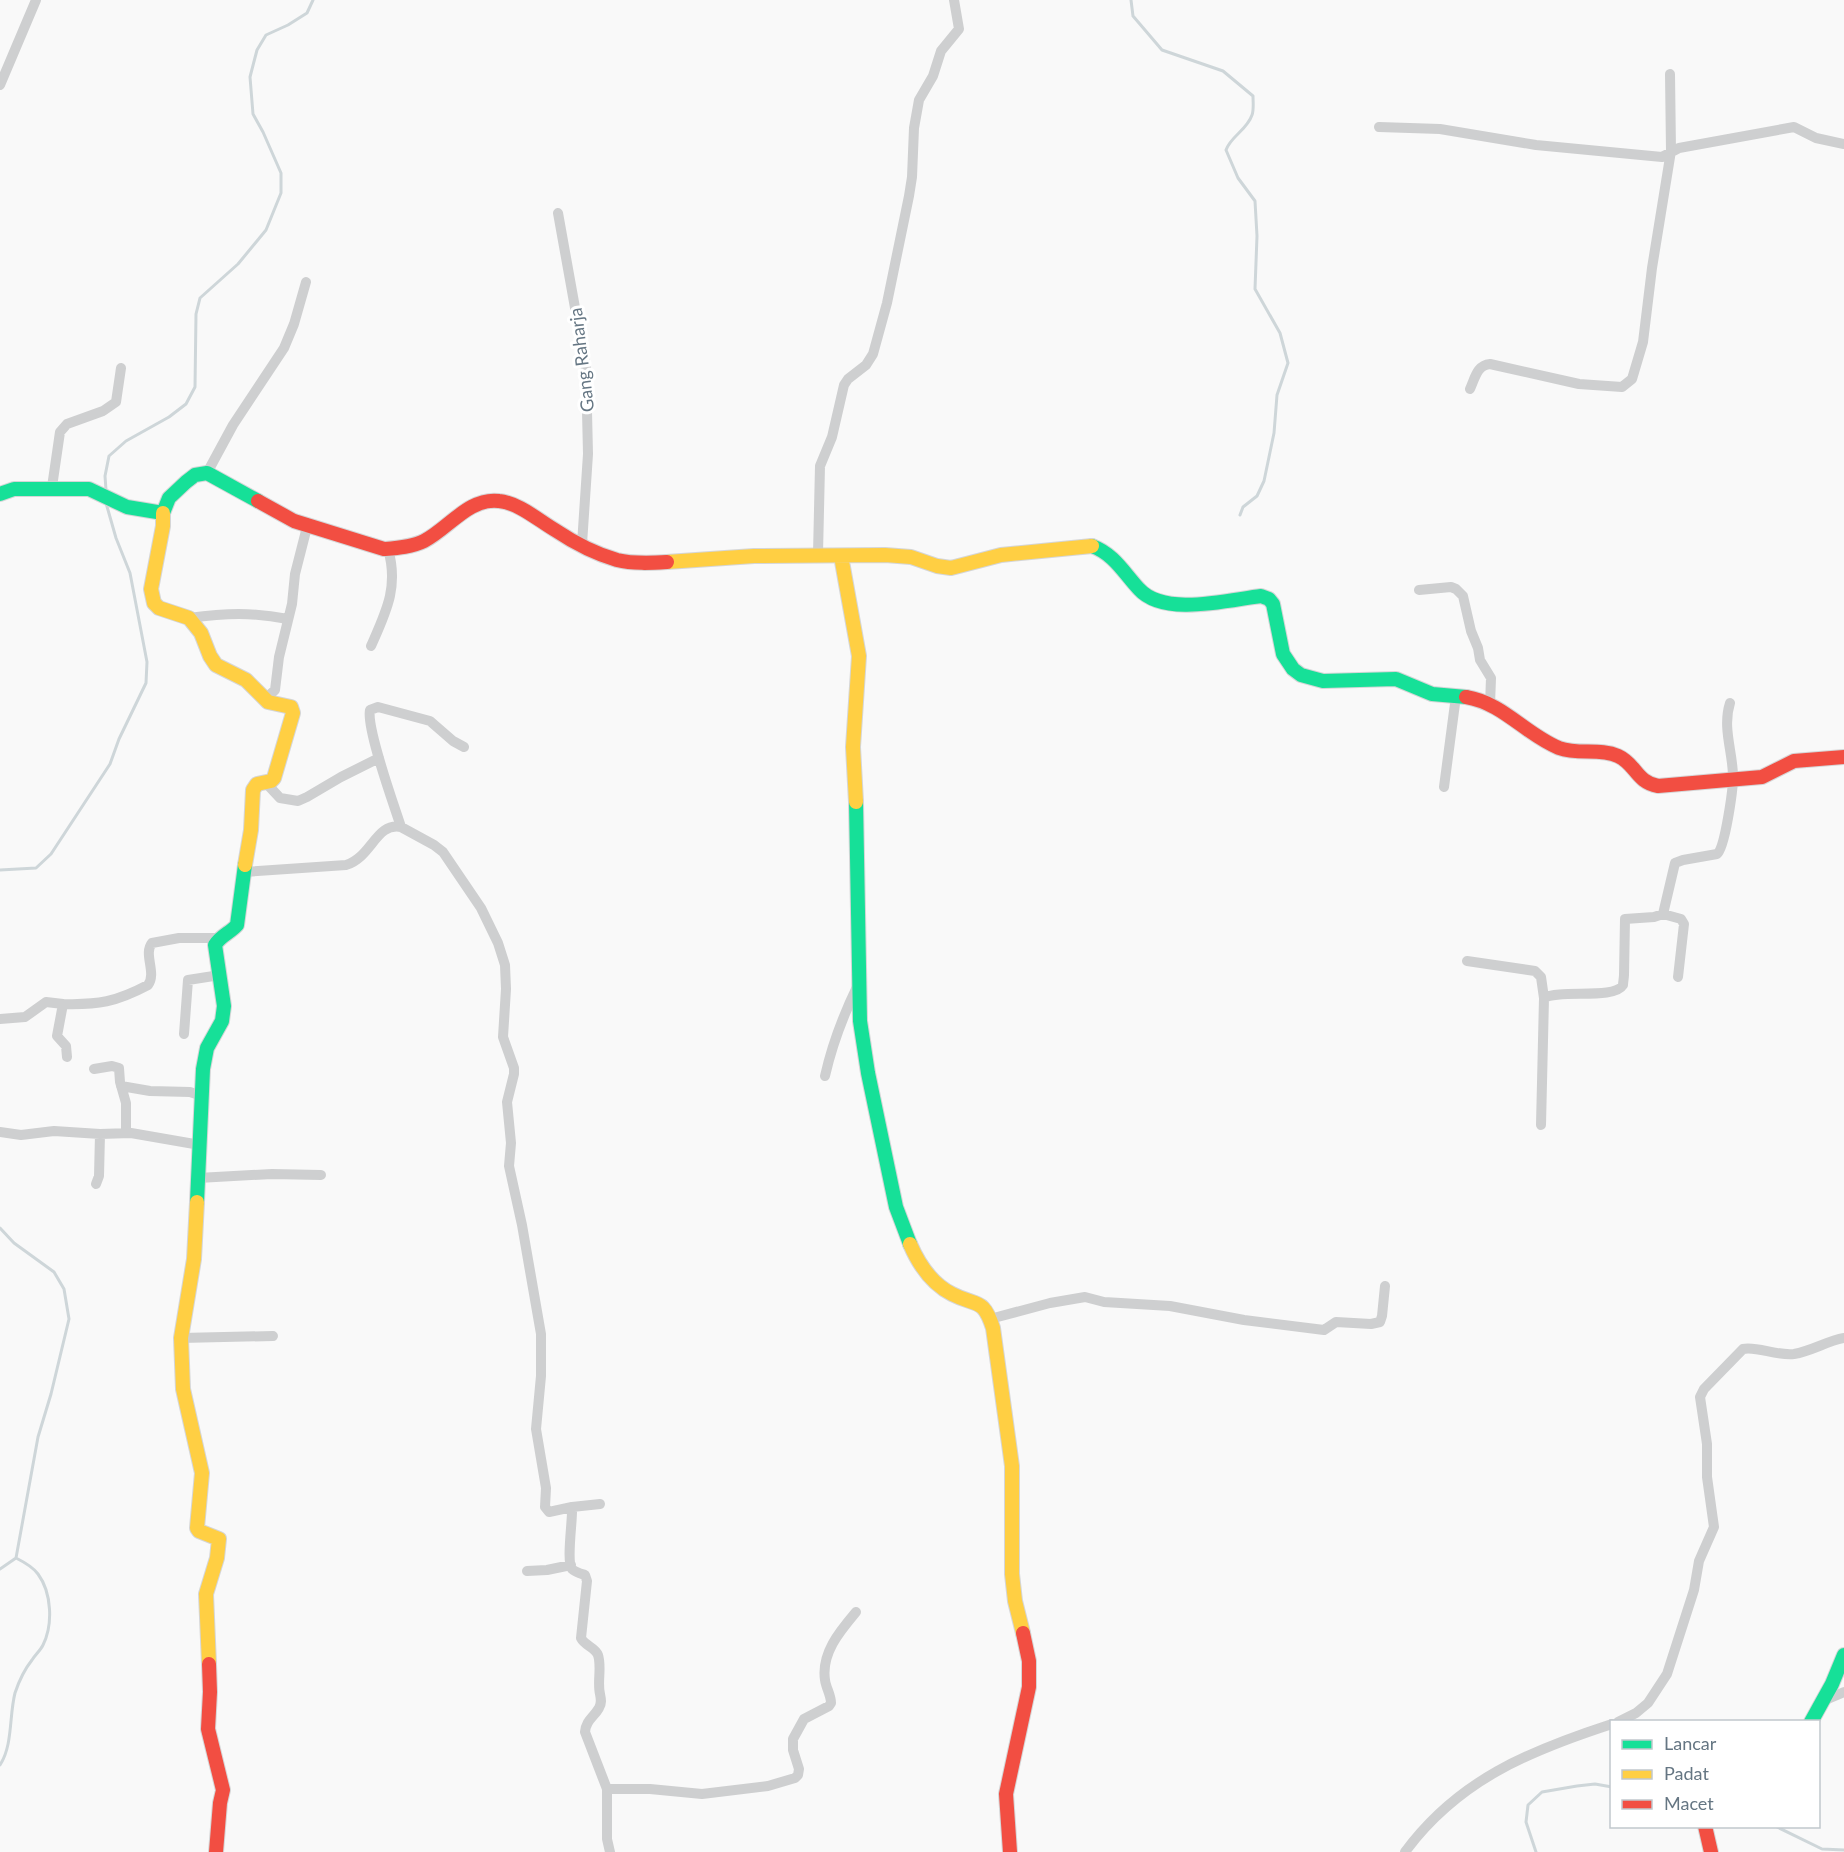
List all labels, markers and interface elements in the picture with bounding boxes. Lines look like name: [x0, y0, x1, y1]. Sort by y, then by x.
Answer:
street label: Gang Raharja: [564, 307, 598, 413]
legend: [1610, 1720, 1820, 1828]
text: Lancar: [1664, 1732, 1717, 1754]
text: Padat: [1664, 1762, 1709, 1784]
text: Macet: [1664, 1792, 1714, 1814]

